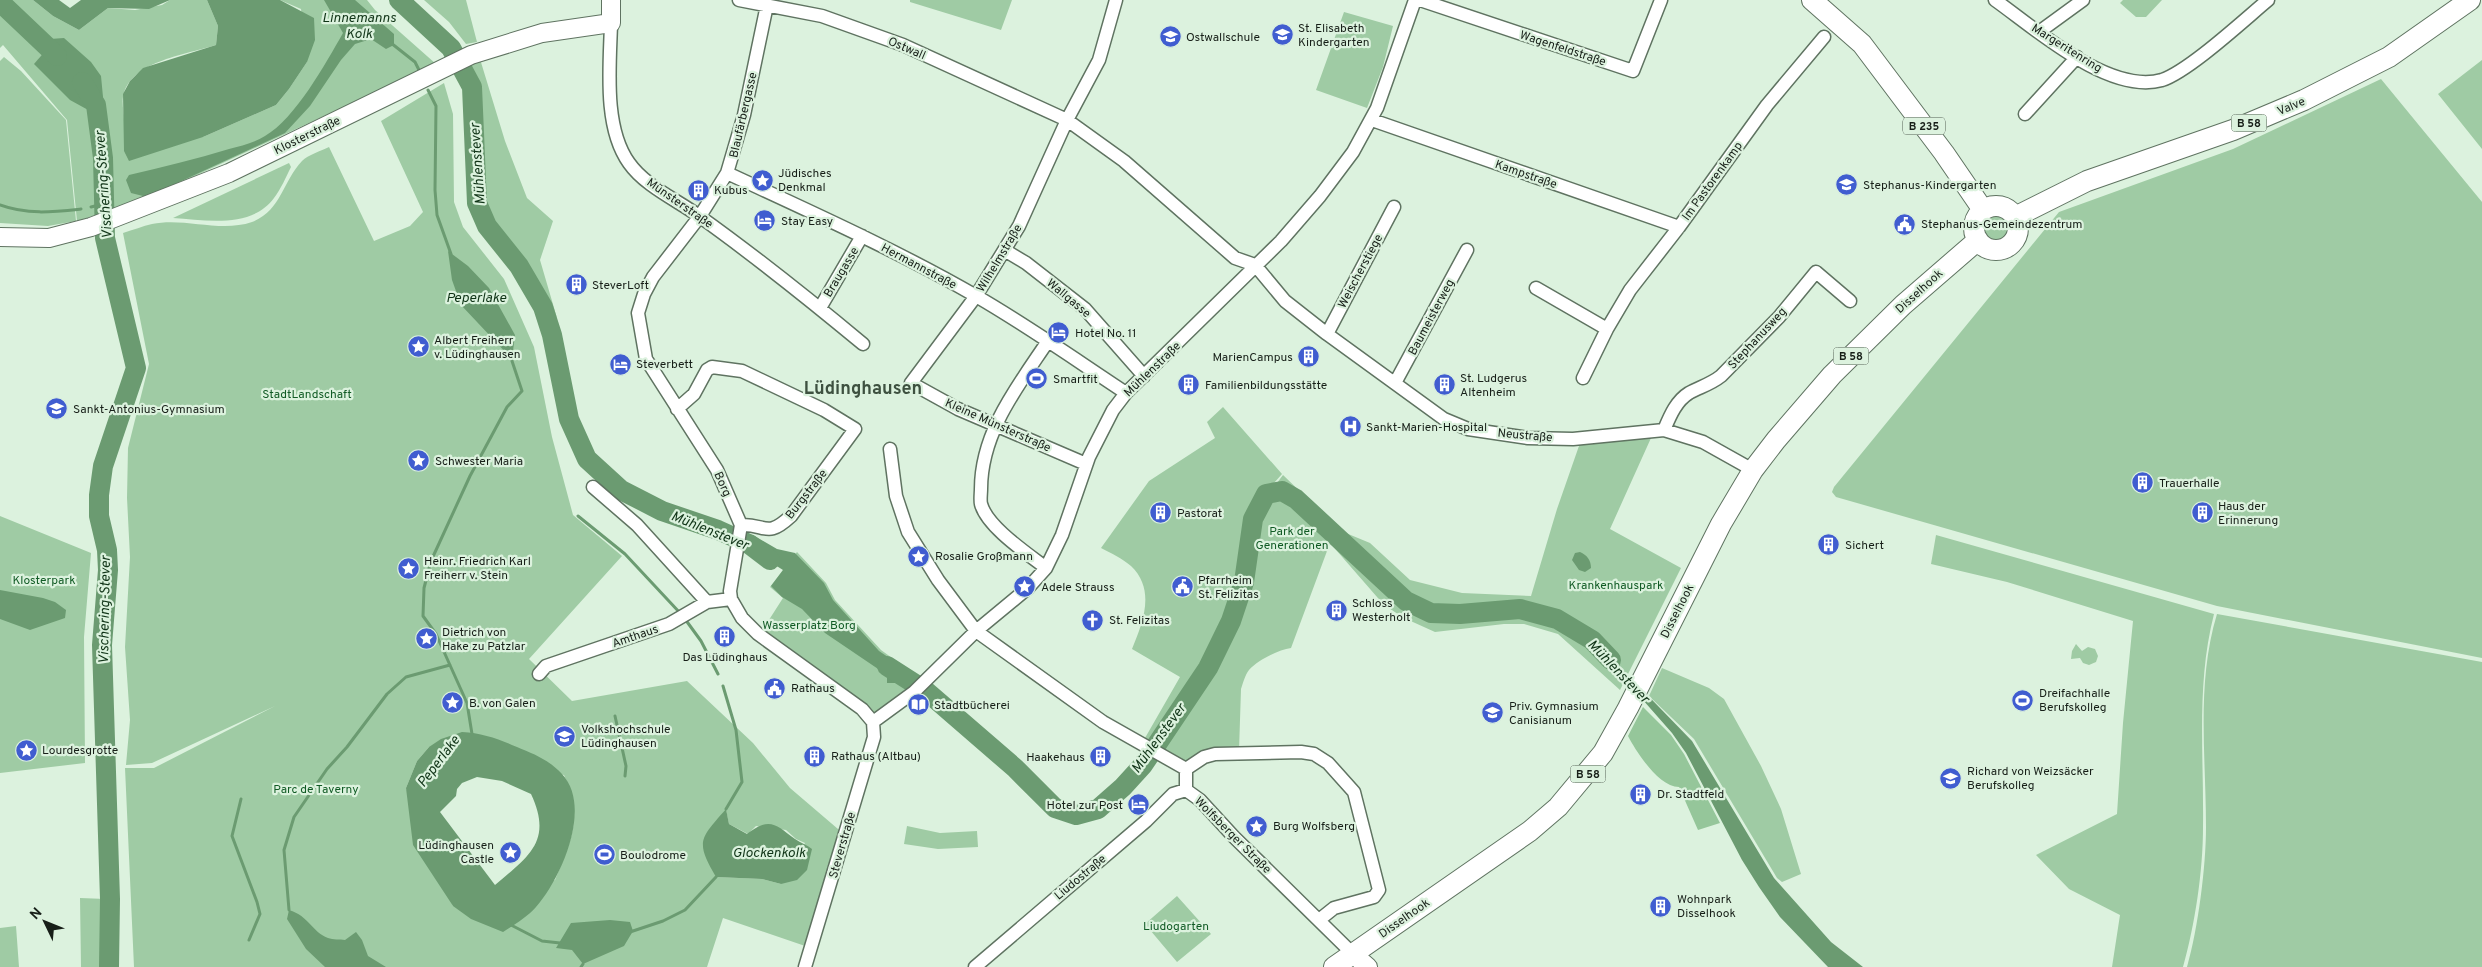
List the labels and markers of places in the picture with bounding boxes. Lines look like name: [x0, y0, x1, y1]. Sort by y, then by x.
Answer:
place label: St. Elisabeth Kindergarten: [1298, 21, 1370, 51]
school or university icon: St. Elisabeth Kindergarten: [1270, 23, 1294, 47]
school or university icon: Ostwallschule: [1158, 25, 1182, 49]
place label: Ostwallschule: [1186, 30, 1260, 46]
place label: Jüdisches Denkmal: [778, 166, 832, 196]
place icon: Jüdisches Denkmal: [750, 168, 774, 192]
school or university icon: Stephanus-Kindergarten: [1835, 173, 1859, 197]
building icon: Kubus: [686, 178, 710, 202]
place label: Stephanus-Kindergarten: [1863, 178, 1996, 194]
place label: Kubus: [714, 183, 748, 199]
hotel icon: Stay Easy: [753, 209, 777, 233]
public building icon: Stephanus-Gemeindezentrum: [1893, 212, 1917, 236]
place label: Stay Easy: [781, 214, 833, 230]
place label: Stephanus-Gemeindezentrum: [1921, 217, 2082, 233]
building icon: SteverLoft: [564, 273, 588, 297]
place label: SteverLoft: [592, 278, 649, 294]
hotel icon: Hotel No. 11: [1047, 321, 1071, 345]
place label: Hotel No. 11: [1075, 326, 1136, 342]
place label: Albert Freiherr v. Lüdinghausen: [434, 333, 521, 363]
place icon: Albert Freiherr v. Lüdinghausen: [406, 335, 430, 359]
building icon: MarienCampus: [1297, 345, 1321, 369]
place label: MarienCampus: [1213, 350, 1293, 366]
hotel icon: Steverbett: [608, 352, 632, 376]
place label: Steverbett: [636, 357, 693, 373]
sports icon: Smartfit: [1025, 367, 1049, 391]
place label: St. Ludgerus Altenheim: [1460, 371, 1527, 401]
place label: Smartfit: [1053, 372, 1098, 388]
building icon: Familienbildungsstätte: [1177, 373, 1201, 397]
building icon: St. Ludgerus Altenheim: [1432, 373, 1456, 397]
place label: Familienbildungsstätte: [1205, 378, 1327, 394]
school or university icon: Sankt-Antonius-Gymnasium: [45, 397, 69, 421]
place label: Sankt-Antonius-Gymnasium: [73, 402, 225, 418]
hospital icon: Sankt-Marien-Hospital: [1338, 415, 1362, 439]
place label: Sankt-Marien-Hospital: [1366, 420, 1487, 436]
place icon: Schwester Maria: [407, 449, 431, 473]
place label: Schwester Maria: [435, 454, 523, 470]
building icon: Trauerhalle: [2131, 471, 2155, 495]
place label: Trauerhalle: [2159, 476, 2219, 492]
place label: Haus der Erinnerung: [2218, 499, 2278, 529]
building icon: Pastorat: [1149, 501, 1173, 525]
building icon: Haus der Erinnerung: [2190, 501, 2214, 525]
place label: Pastorat: [1177, 506, 1222, 522]
building icon: Sichert: [1817, 533, 1841, 557]
place label: Sichert: [1845, 538, 1884, 554]
place icon: Rosalie Großmann: [907, 544, 931, 568]
place label: Rosalie Großmann: [935, 549, 1033, 565]
place label: Heinr. Friedrich Karl Freiherr v. Stein: [424, 554, 531, 584]
place icon: Heinr. Friedrich Karl Freiherr v. Stein: [396, 556, 420, 580]
place label: Pfarrheim St. Felizitas: [1198, 573, 1259, 603]
place icon: Adele Strauss: [1013, 575, 1037, 599]
public building icon: Pfarrheim St. Felizitas: [1170, 575, 1194, 599]
place label: Adele Strauss: [1041, 580, 1115, 596]
place label: Schloss Westerholt: [1352, 596, 1411, 626]
building icon: Schloss Westerholt: [1324, 598, 1348, 622]
church icon: St. Felizitas: [1081, 608, 1105, 632]
place label: St. Felizitas: [1109, 613, 1170, 629]
building icon: Das Lüdinghaus: [713, 624, 737, 648]
place label: Dietrich von Hake zu Patzlar: [442, 625, 526, 655]
place icon: Dietrich von Hake zu Patzlar: [414, 627, 438, 651]
place label: Das Lüdinghaus: [682, 650, 768, 666]
public building icon: Rathaus: [763, 676, 787, 700]
place label: Rathaus: [791, 681, 835, 697]
place label: Dreifachhalle Berufskolleg: [2039, 686, 2110, 716]
sports icon: Dreifachhalle Berufskolleg: [2011, 688, 2035, 712]
place icon: B. von Galen: [441, 691, 465, 715]
library icon: Stadtbücherei: [906, 693, 930, 717]
place label: B. von Galen: [469, 696, 536, 712]
place label: Stadtbücherei: [934, 698, 1010, 714]
place label: Priv. Gymnasium Canisianum: [1509, 699, 1599, 729]
school or university icon: Priv. Gymnasium Canisianum: [1481, 701, 1505, 725]
place label: Volkshochschule Lüdinghausen: [581, 722, 671, 752]
school or university icon: Volkshochschule Lüdinghausen: [553, 724, 577, 748]
place icon: Lourdesgrotte: [14, 738, 38, 762]
place label: Lourdesgrotte: [42, 743, 118, 759]
building icon: Rathaus (Altbau): [803, 744, 827, 768]
building icon: Haakehaus: [1089, 745, 1113, 769]
place label: Rathaus (Altbau): [831, 749, 921, 765]
place label: Haakehaus: [1026, 750, 1085, 766]
place label: Richard von Weizsäcker Berufskolleg: [1967, 764, 2094, 794]
school or university icon: Richard von Weizsäcker Berufskolleg: [1939, 766, 1963, 790]
building icon: Dr. Stadtfeld: [1629, 782, 1653, 806]
place label: Dr. Stadtfeld: [1657, 787, 1724, 803]
hotel icon: Hotel zur Post: [1127, 793, 1151, 817]
place label: Hotel zur Post: [1047, 798, 1123, 814]
place icon: Burg Wolfsberg: [1245, 814, 1269, 838]
place label: Burg Wolfsberg: [1273, 819, 1355, 835]
place label: Lüdinghausen Castle: [418, 838, 494, 868]
place icon: Lüdinghausen Castle: [498, 840, 522, 864]
sports icon: Boulodrome: [592, 843, 616, 867]
place label: Boulodrome: [620, 848, 686, 864]
place label: Wohnpark Disselhook: [1677, 892, 1736, 922]
building icon: Wohnpark Disselhook: [1649, 894, 1673, 918]

